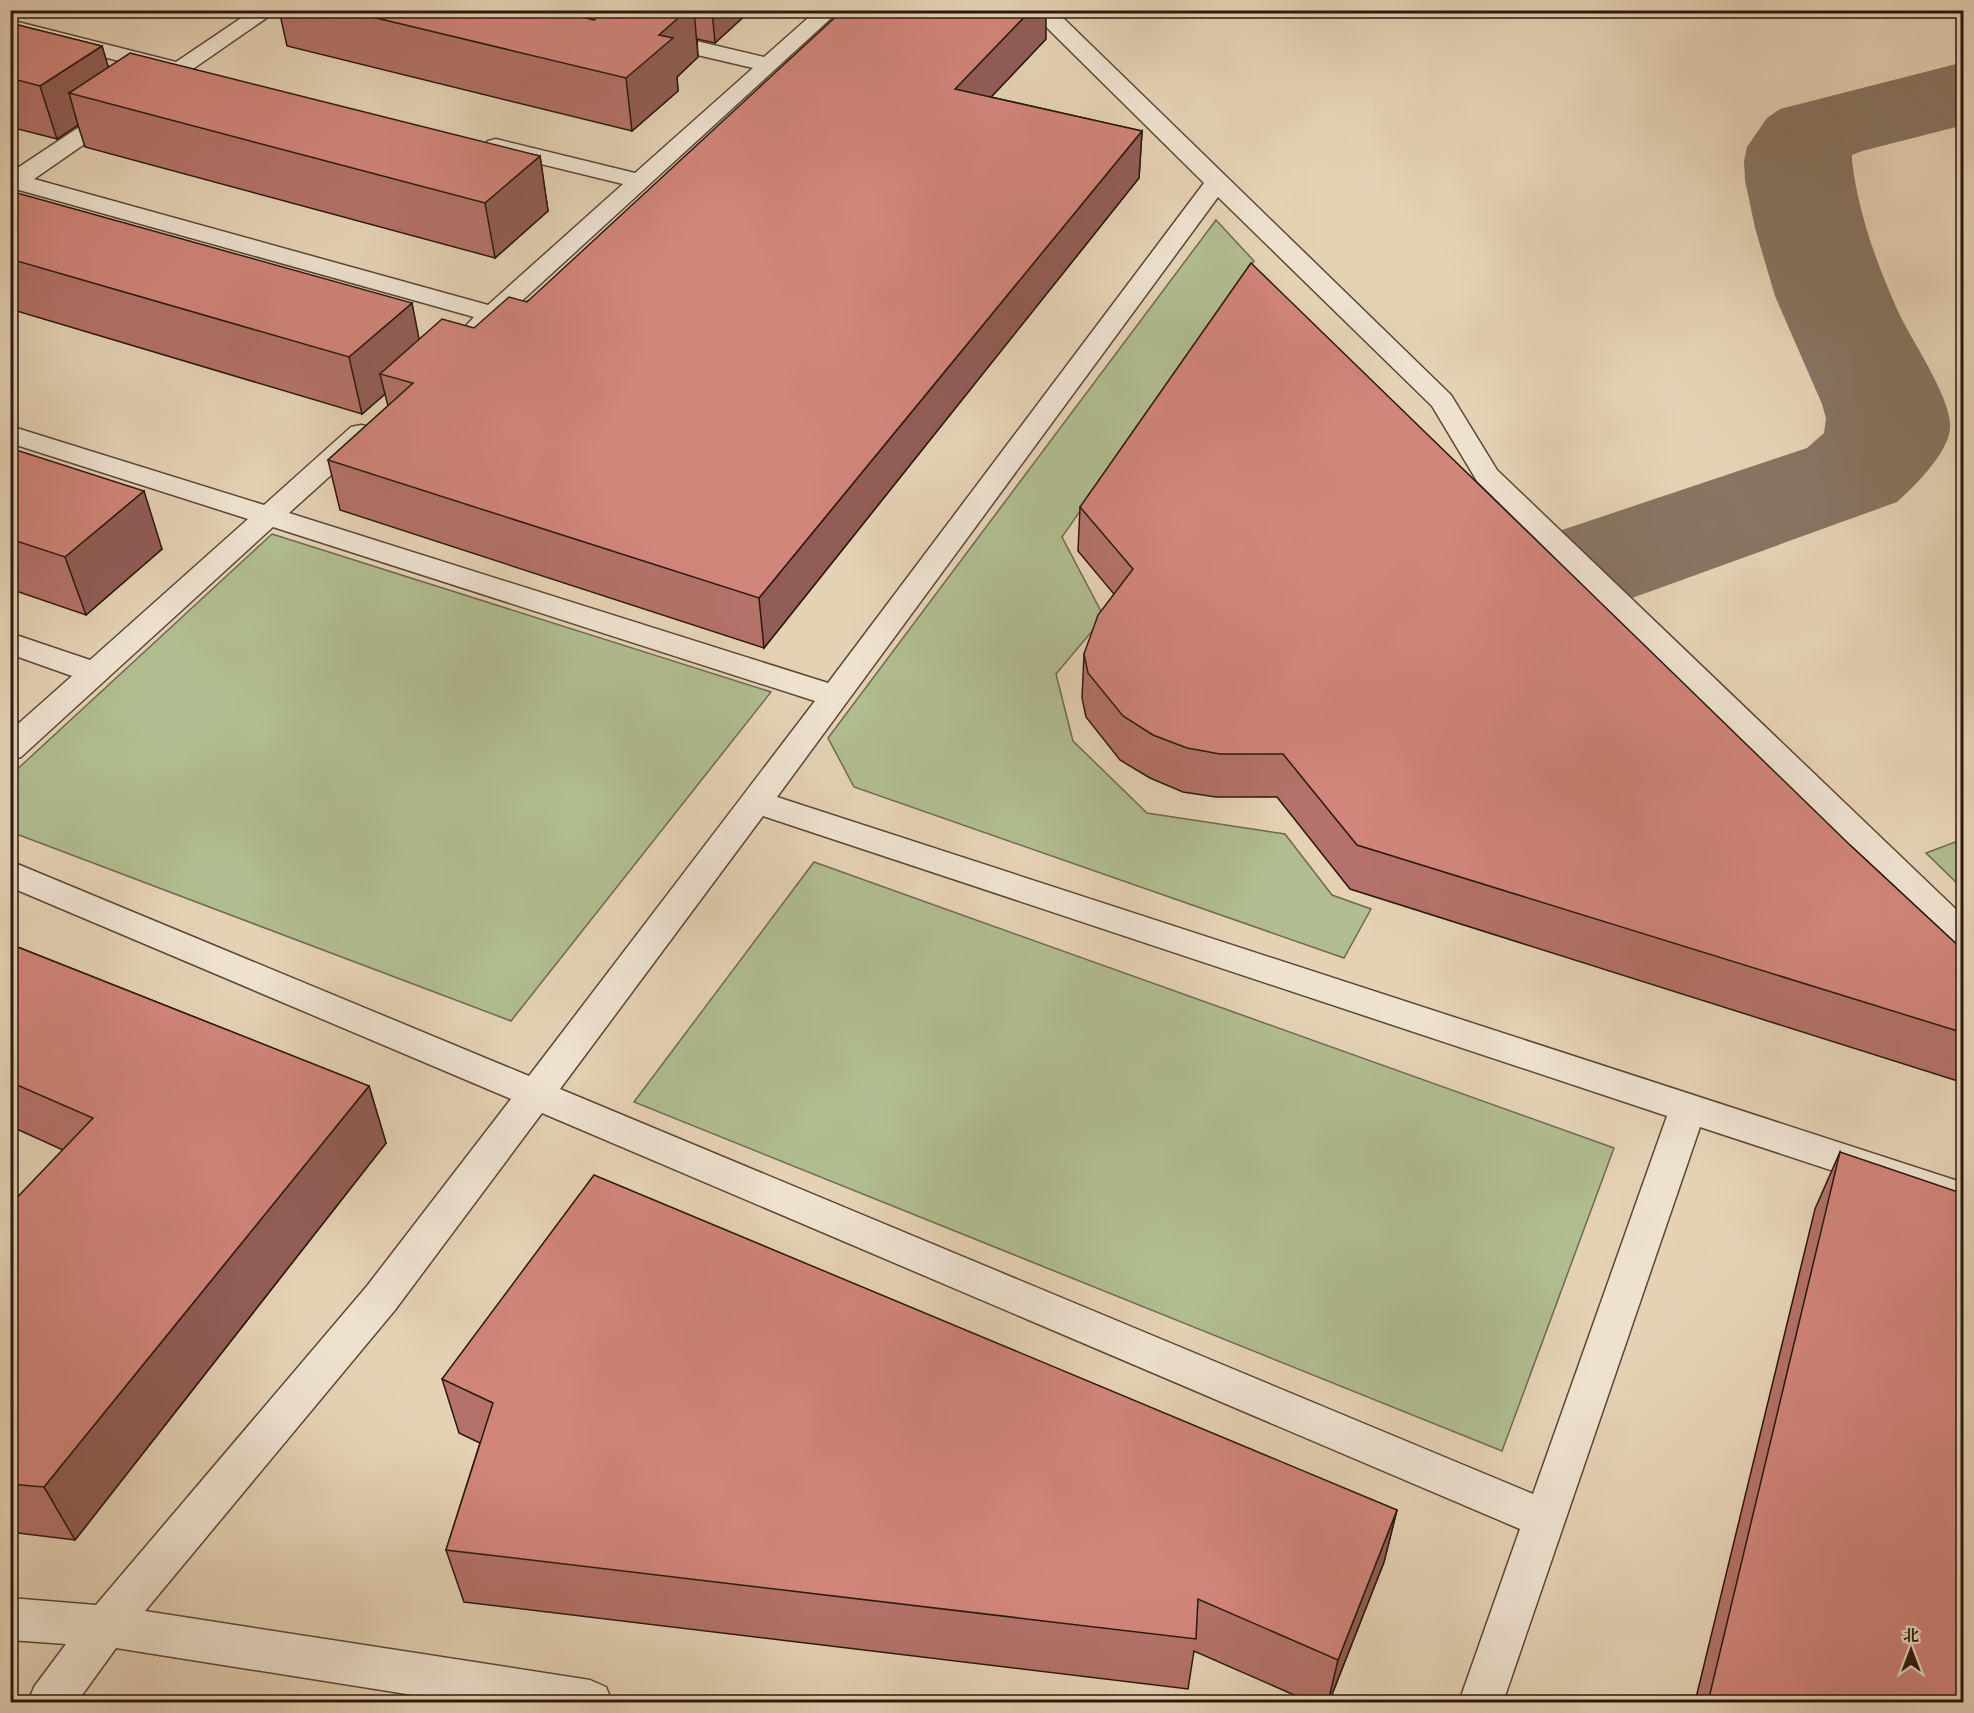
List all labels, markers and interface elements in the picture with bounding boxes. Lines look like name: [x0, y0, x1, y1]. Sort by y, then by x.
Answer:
north arrow: [1881, 1620, 1941, 1680]
text: 北: [1903, 1627, 1919, 1645]

